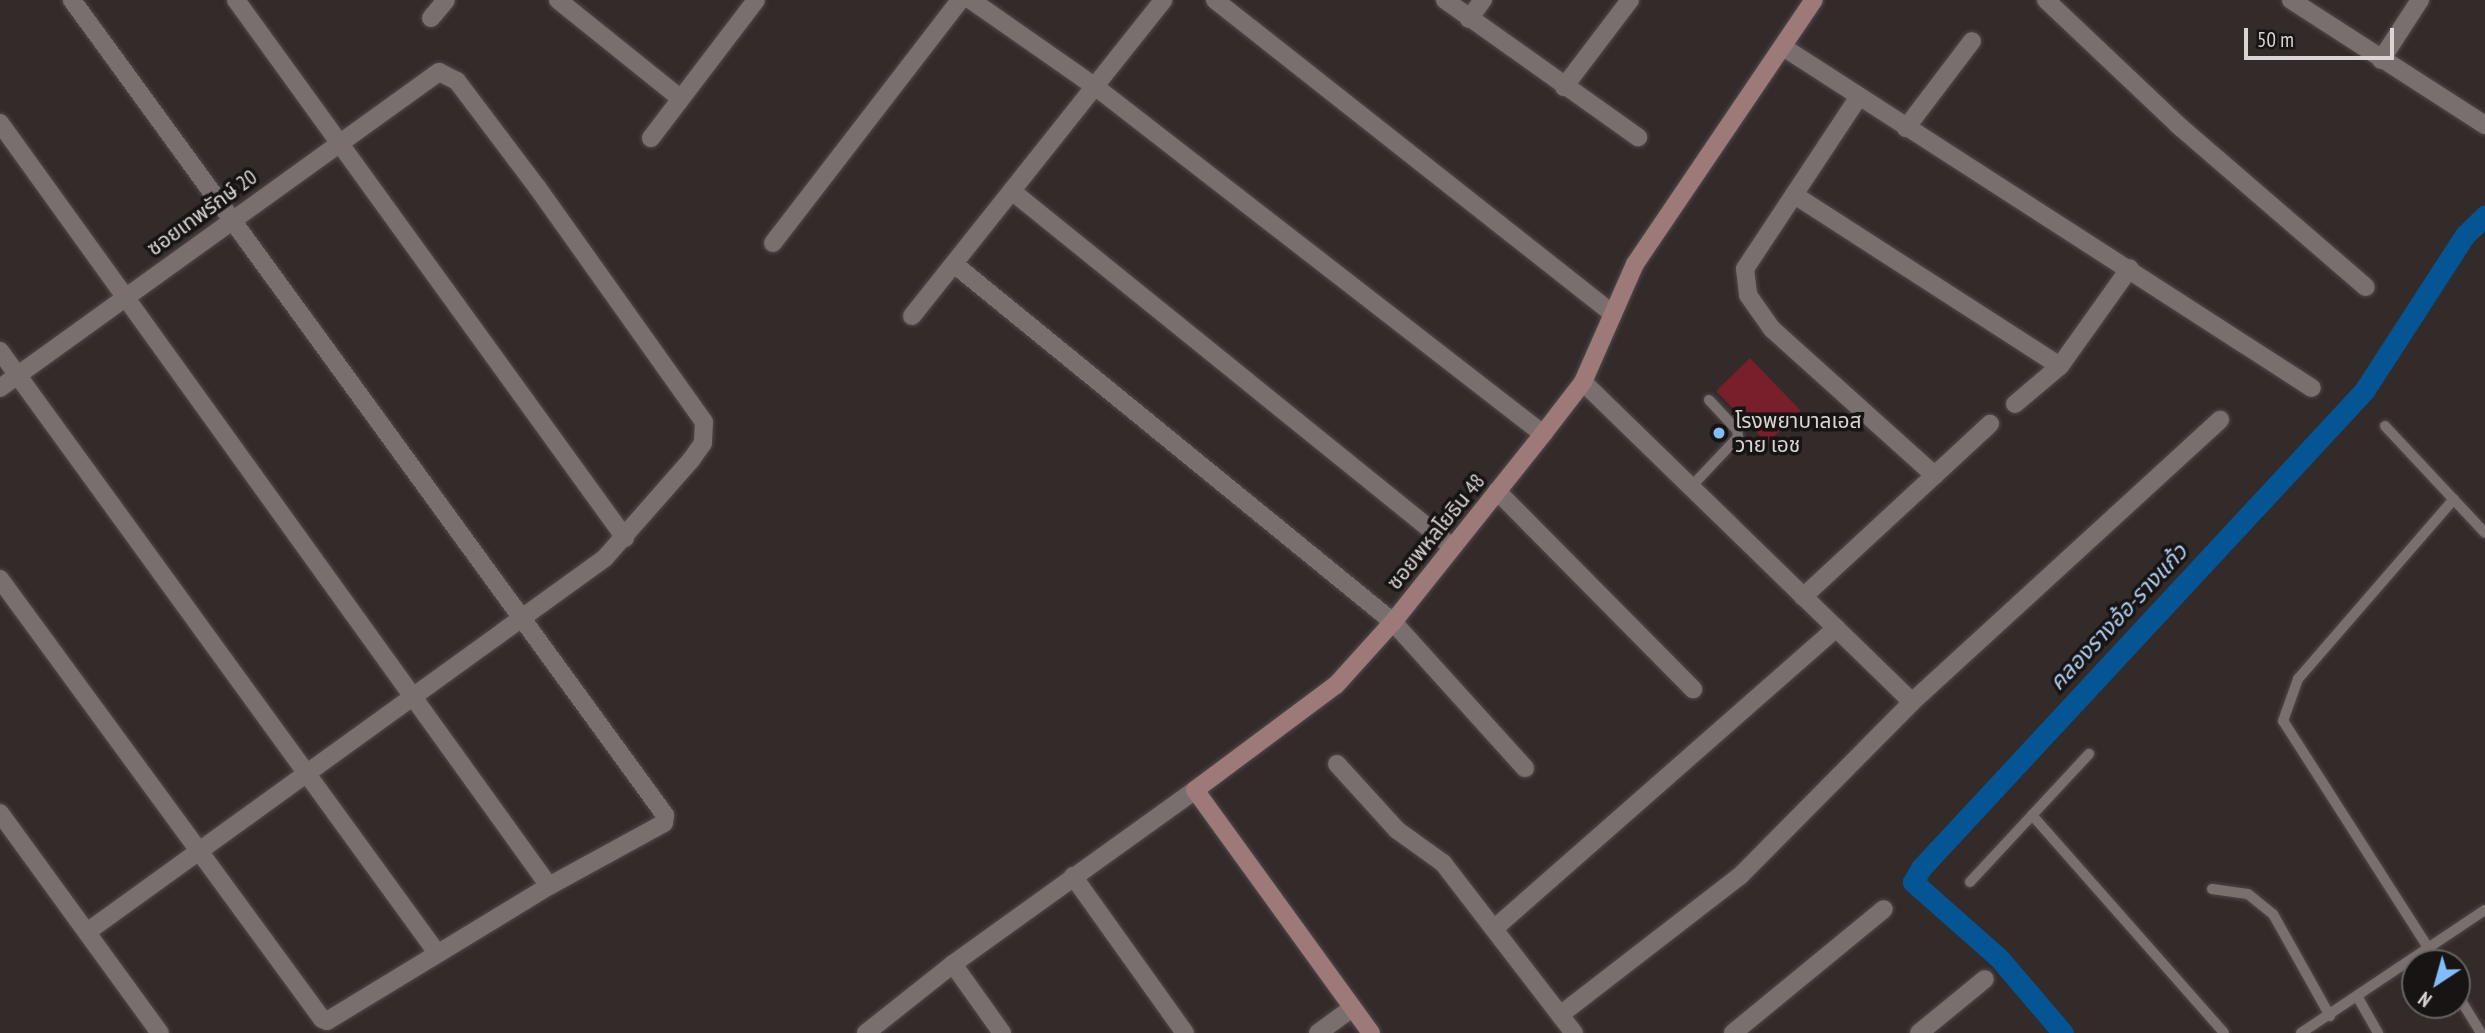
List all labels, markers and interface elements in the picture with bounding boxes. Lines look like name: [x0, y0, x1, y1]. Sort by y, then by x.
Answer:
scale bar: [2247, 14, 2398, 58]
text: 50 m: [2257, 26, 2294, 53]
street label: ซอยเทพรักษ์ 20: [142, 165, 262, 261]
place label: โรงพยาบาลเอส วาย เอช: [1735, 408, 1862, 458]
marker: โรงพยาบาลเอส วาย เอช: [1709, 423, 1729, 443]
street label: ซอยพหลโยธิน 48: [1382, 469, 1490, 595]
water label: คลองรางอ้อ-รางแก้ว: [2043, 538, 2193, 696]
north arrow: [2401, 949, 2471, 1019]
text: N: [2414, 987, 2436, 1012]

